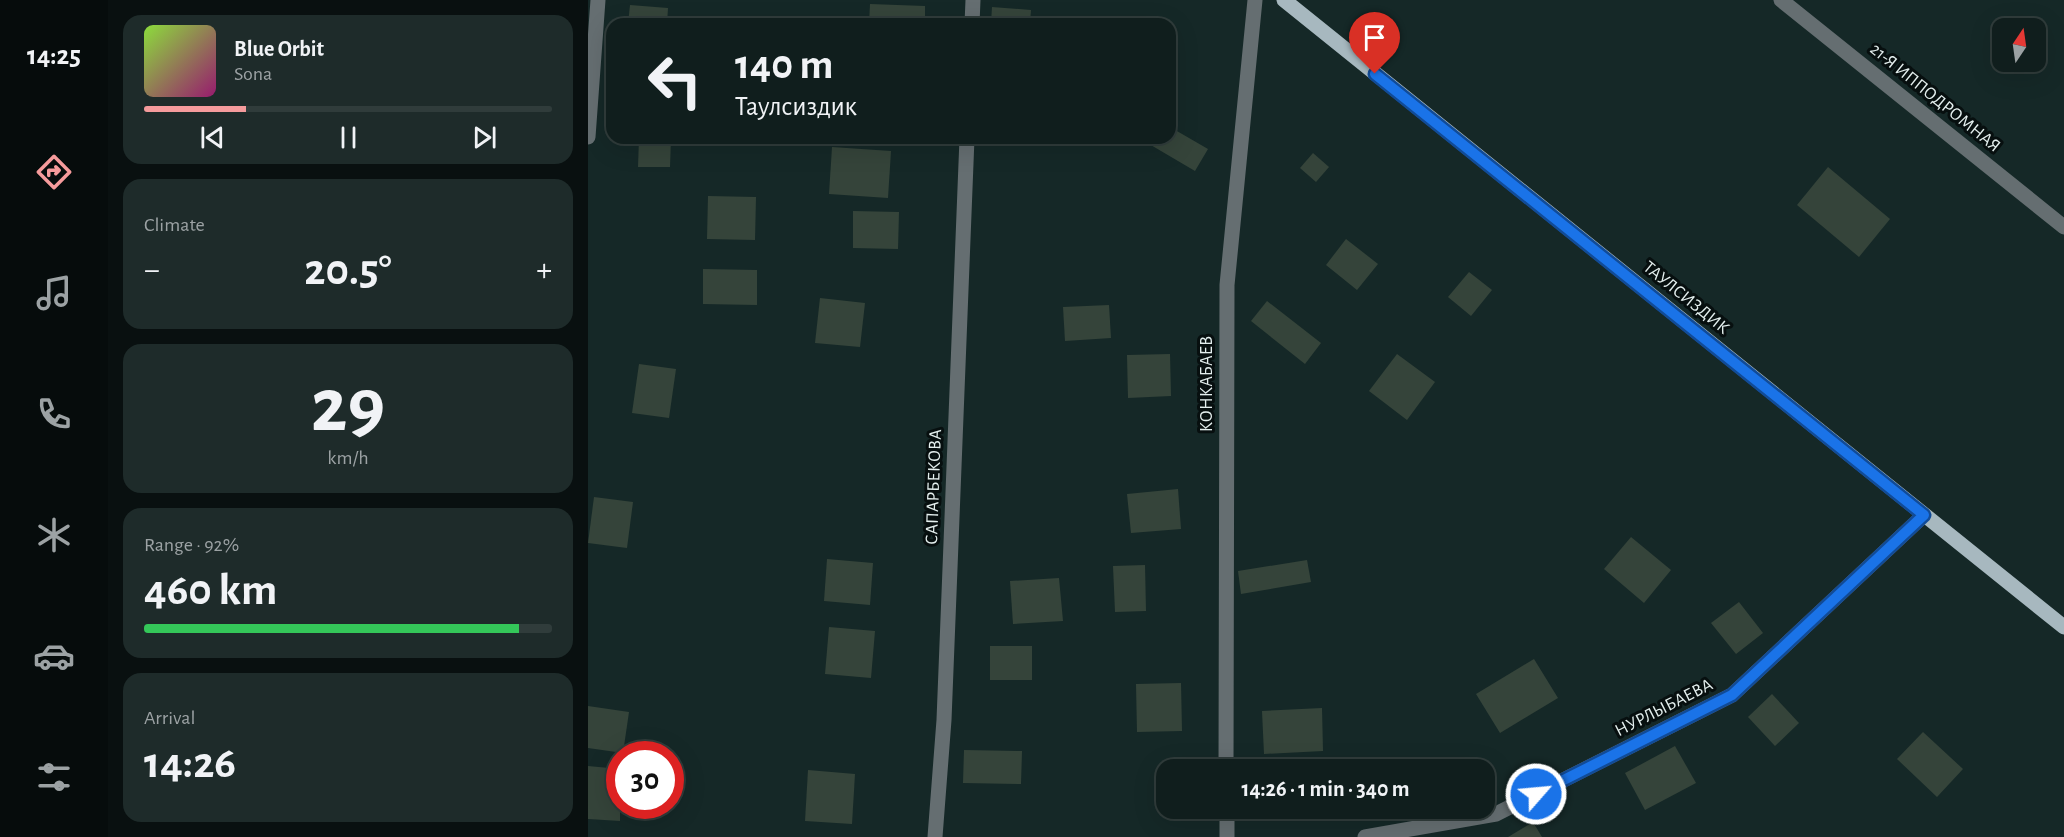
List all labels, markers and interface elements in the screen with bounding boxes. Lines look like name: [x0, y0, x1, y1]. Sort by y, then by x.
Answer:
pin: [1349, 12, 1400, 74]
north arrow: [1992, 18, 2046, 72]
map controls: [1992, 18, 2046, 72]
icon: arrive: [1358, 21, 1391, 54]
text: Blue Orbit: [234, 38, 324, 60]
street label: 21-Я ИППОДРОМНАЯ: [1866, 40, 2004, 156]
text: 14:25: [27, 42, 81, 69]
icon: left: [636, 42, 714, 120]
text: 140 m: [735, 44, 833, 86]
text: Sona: [234, 64, 272, 84]
text: Таулсиздик: [735, 93, 857, 120]
icon: previous: [196, 121, 229, 154]
icon: pause: [332, 121, 365, 154]
icon: next: [468, 121, 501, 154]
icon: directions: [33, 151, 75, 193]
text: Climate: [144, 215, 205, 235]
text: 20.5°: [304, 248, 392, 293]
text: −: [144, 254, 160, 287]
text: +: [536, 254, 552, 287]
street label: ТАУЛСИЗДИК: [1640, 258, 1733, 338]
icon: music: [33, 272, 75, 314]
street label: КОНКАБАЕВ: [1198, 336, 1216, 432]
text: 29: [311, 368, 385, 446]
icon: phone: [33, 393, 75, 435]
street label: САПАРБЕКОВА: [923, 429, 945, 545]
text: km/h: [327, 448, 369, 468]
icon: climate: [33, 514, 75, 556]
text: Range · 92%: [144, 535, 239, 555]
text: 460 km: [144, 568, 277, 613]
icon: car: [33, 635, 75, 677]
street label: НУРЛЫБАЕВА: [1612, 675, 1716, 740]
text: Arrival: [144, 708, 195, 728]
text: 14:26: [144, 741, 236, 786]
speed limit sign: 30: [606, 741, 684, 819]
icon: filters: [33, 756, 75, 798]
position arrow: [1504, 762, 1568, 826]
text: 14:26 · 1 min · 340 m: [1242, 778, 1409, 800]

